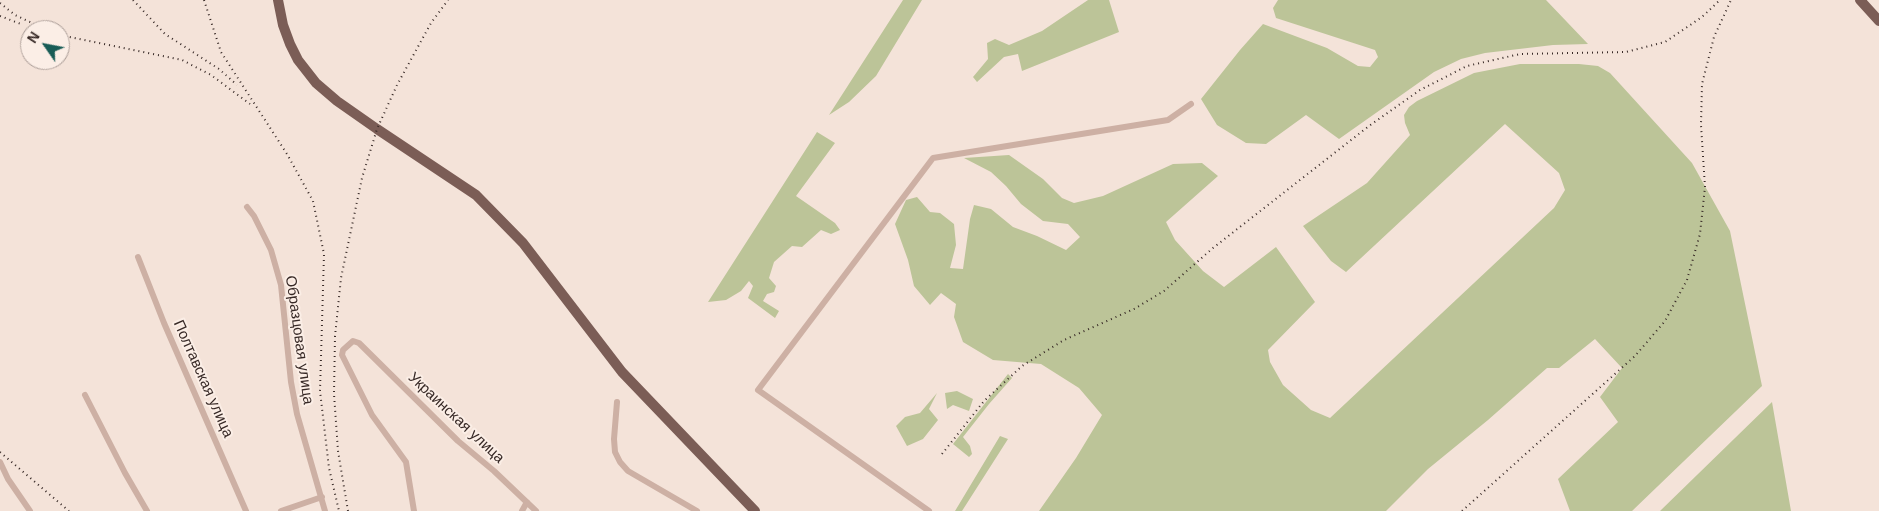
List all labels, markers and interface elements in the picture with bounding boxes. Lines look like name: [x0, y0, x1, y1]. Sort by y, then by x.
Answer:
north arrow: [20, 20, 70, 70]
text: N: [24, 29, 43, 46]
street label: Образцовая улица: [281, 274, 317, 406]
street label: Полтавская улица: [169, 317, 237, 441]
street label: Украинская улица: [404, 369, 508, 467]

